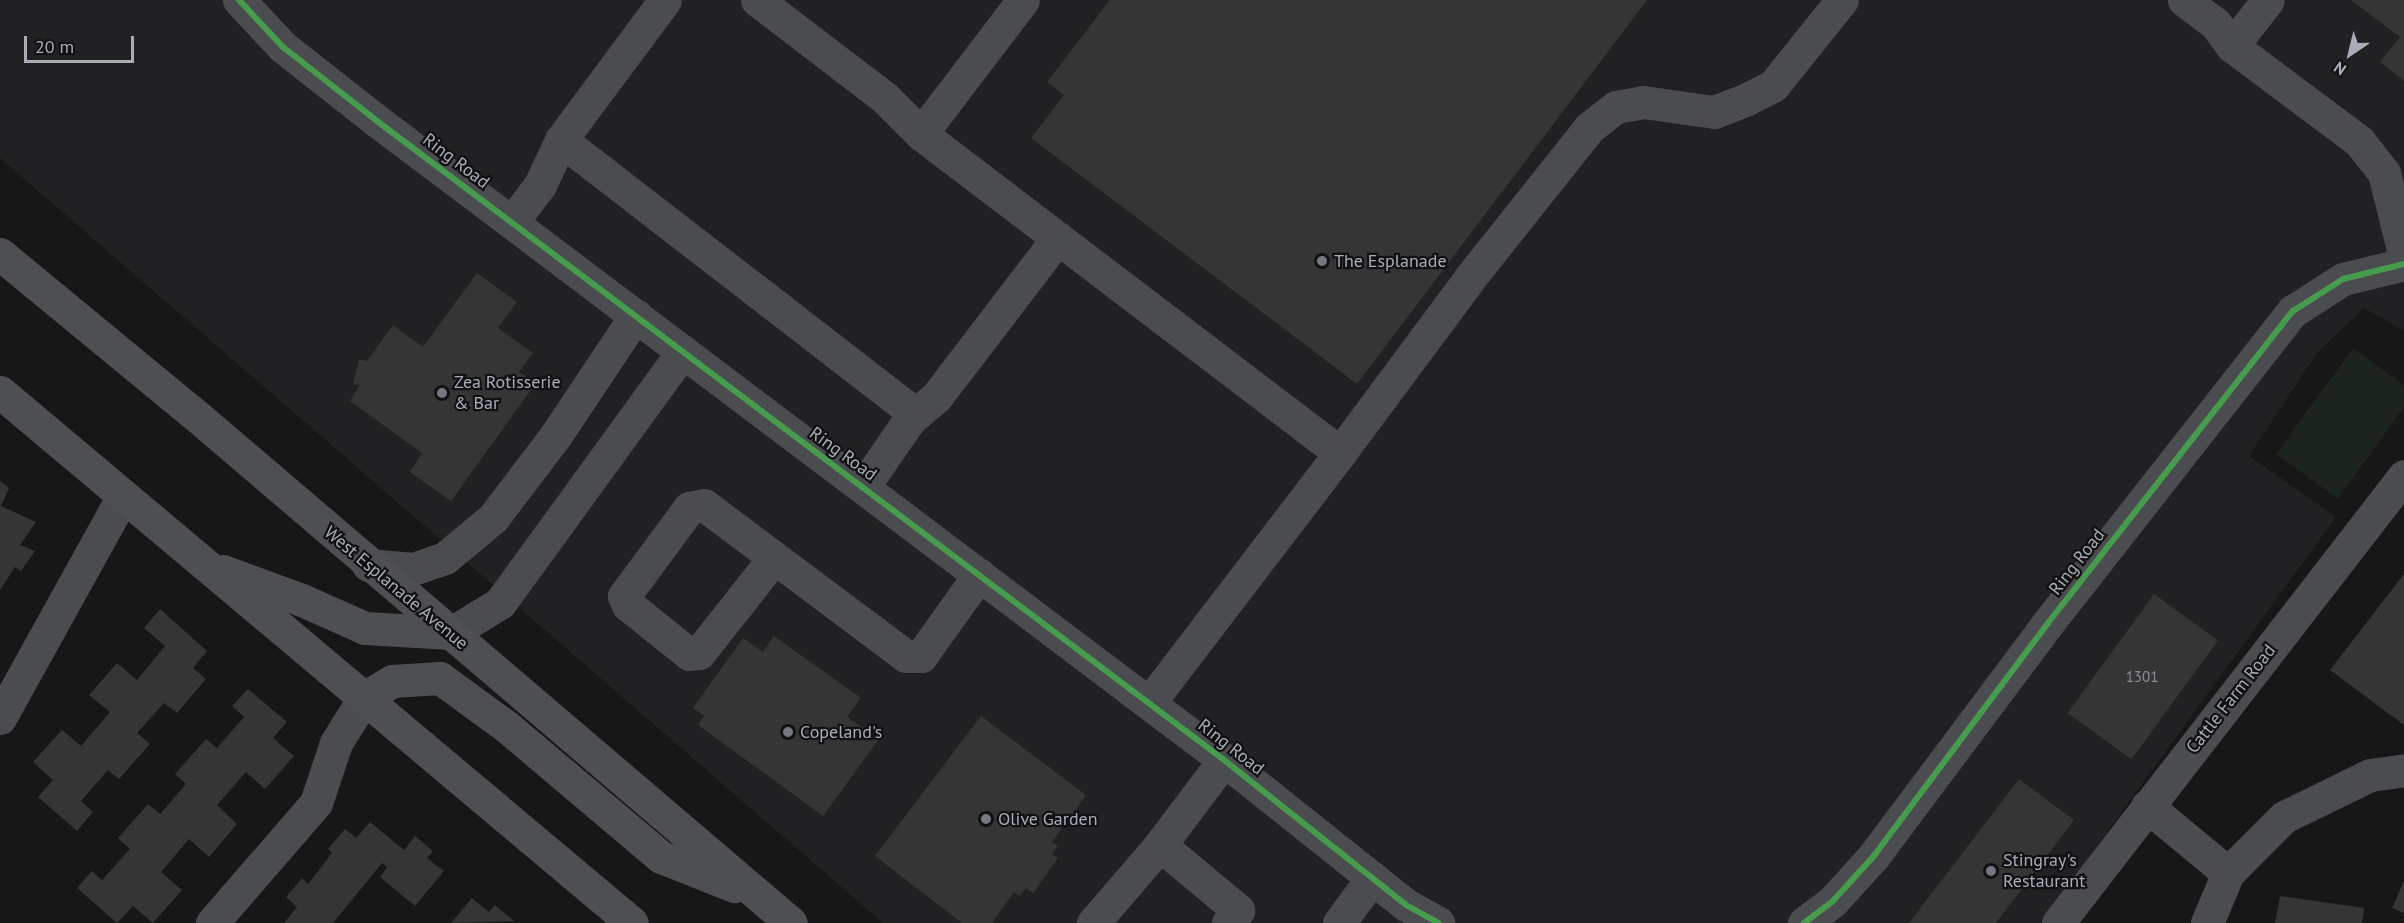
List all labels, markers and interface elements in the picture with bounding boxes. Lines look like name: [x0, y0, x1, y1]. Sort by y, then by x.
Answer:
scale bar: [27, 24, 136, 62]
north arrow: [2320, 24, 2380, 84]
text: 20 m: [35, 35, 74, 58]
text: N: [2330, 58, 2350, 80]
street label: Ring Road: [418, 129, 494, 193]
place label: The Esplanade: [1334, 250, 1447, 272]
marker: The Esplanade: [1315, 254, 1329, 268]
place label: Zea Rotisserie & Bar: [454, 372, 561, 415]
marker: Zea Rotisserie & Bar: [435, 386, 449, 400]
street label: Ring Road: [805, 422, 881, 486]
street label: West Esplanade Avenue: [320, 521, 472, 655]
street label: Ring Road: [2044, 525, 2110, 599]
street label: Cattle Farm Road: [2182, 640, 2280, 758]
house number: 1301: [2126, 668, 2158, 686]
street label: Ring Road: [1194, 714, 1268, 780]
place label: Copeland's: [800, 721, 882, 743]
marker: Copeland's: [781, 725, 795, 739]
place label: Olive Garden: [998, 808, 1098, 830]
marker: Olive Garden: [979, 812, 993, 826]
place label: Stingray's Restaurant: [2003, 850, 2085, 892]
marker: Stingray's Restaurant: [1984, 864, 1998, 878]

